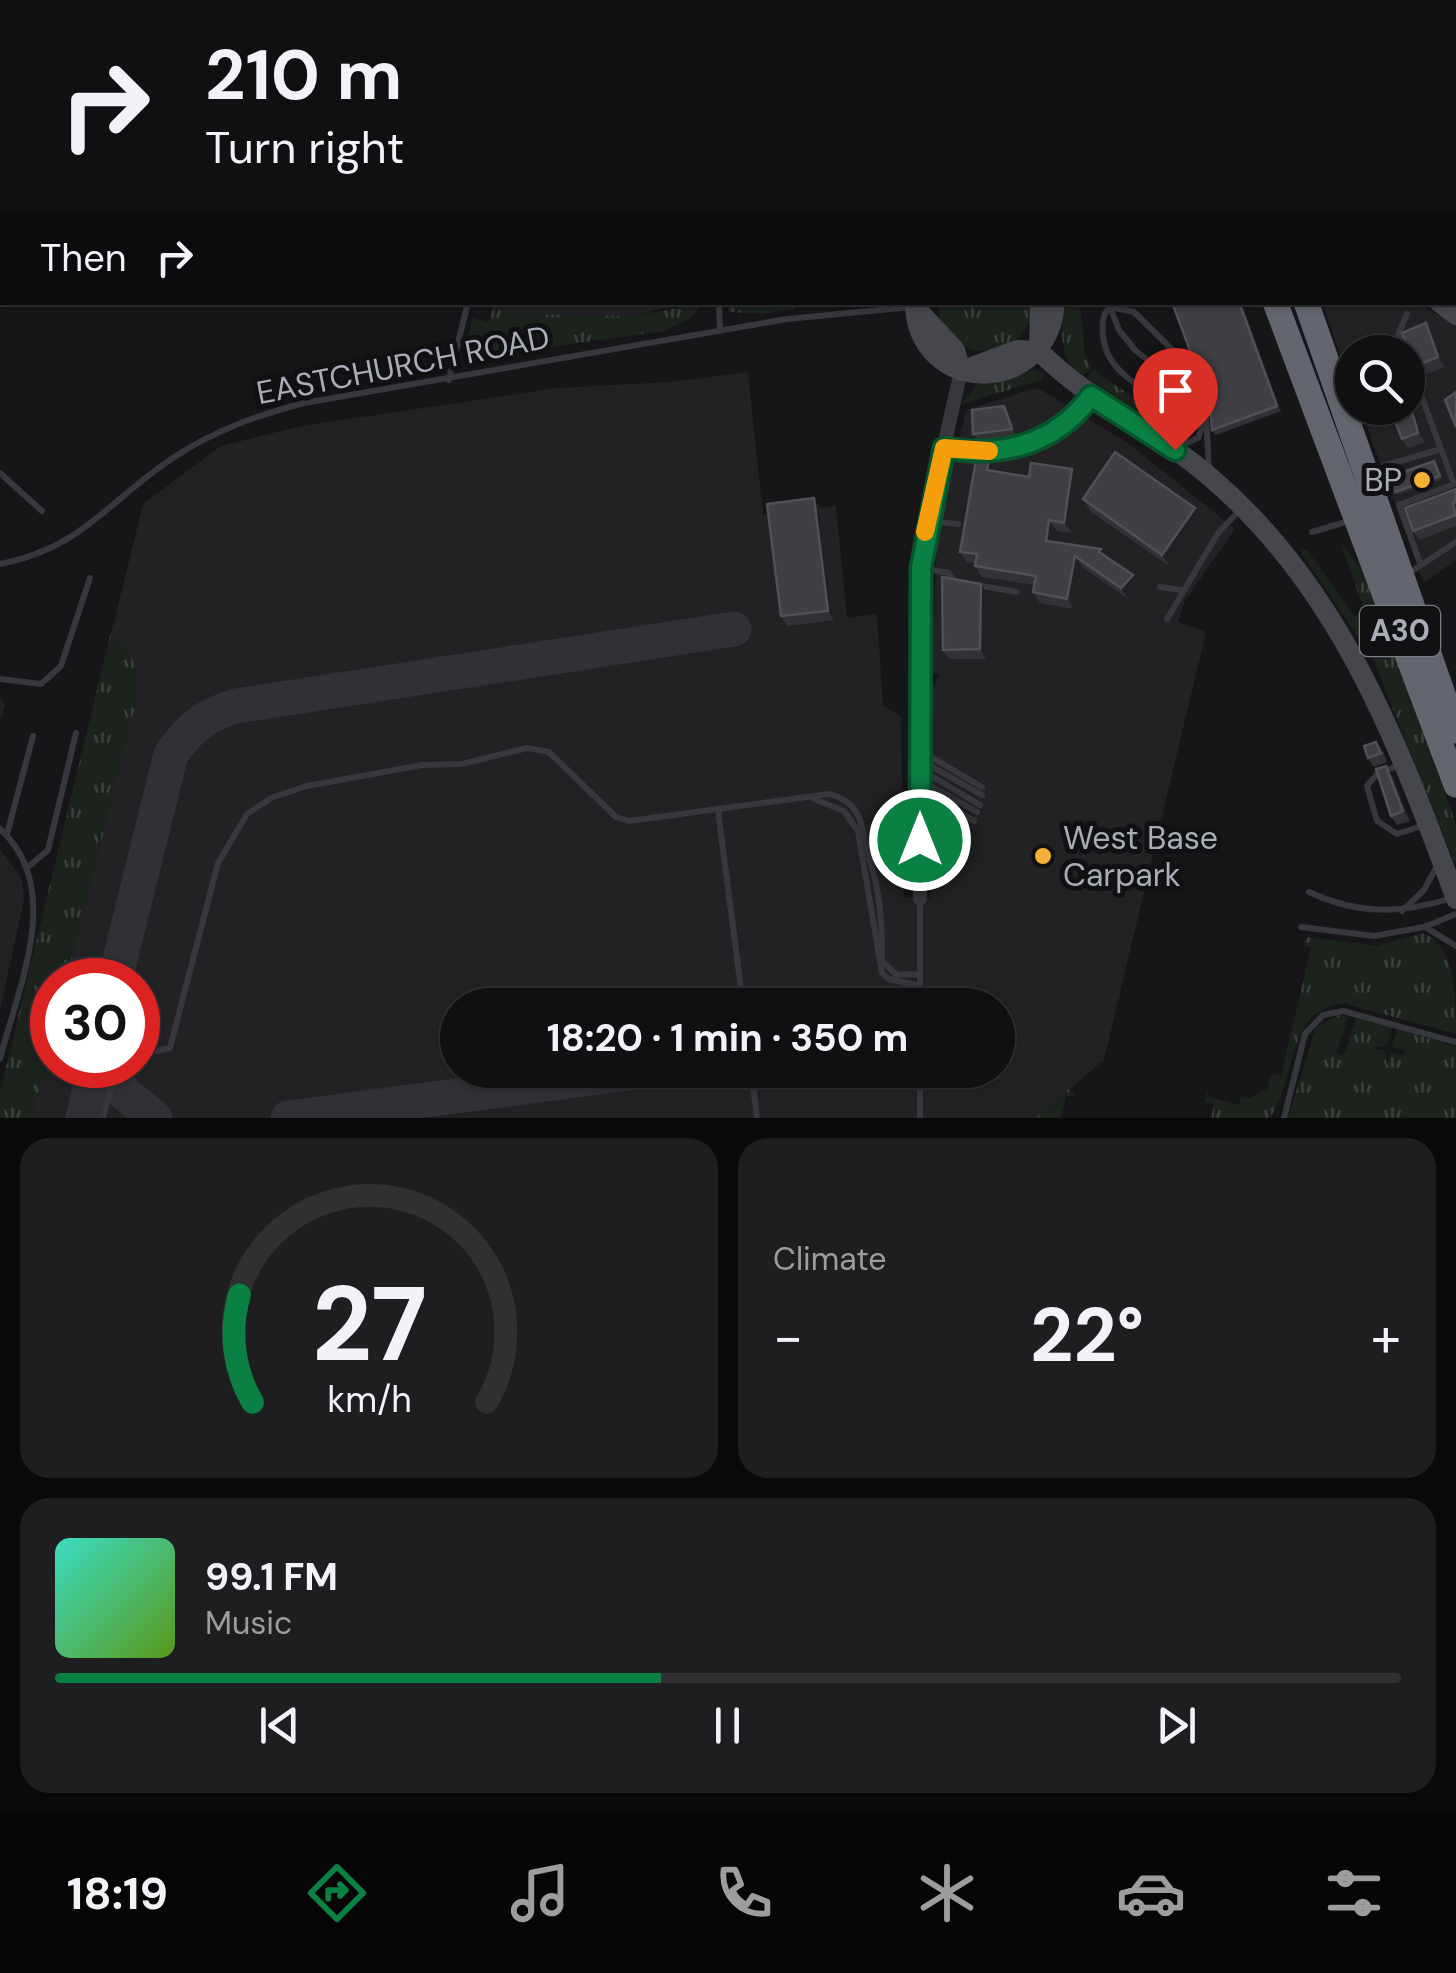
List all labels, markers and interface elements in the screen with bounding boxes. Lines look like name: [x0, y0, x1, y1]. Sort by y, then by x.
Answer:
text: 210 m: [205, 30, 402, 121]
icon: right: [40, 40, 170, 170]
text: Turn right: [205, 118, 404, 177]
icon: right: [147, 230, 202, 285]
text: Then: [40, 233, 127, 283]
street label: EASTCHURCH ROAD: [253, 316, 553, 414]
map controls: [1335, 335, 1425, 425]
button: search: [1335, 335, 1425, 425]
pin: [1133, 348, 1218, 451]
icon: arrive: [1148, 363, 1203, 418]
place label: BP: [1364, 459, 1402, 501]
marker: BP: [1411, 469, 1433, 491]
road number: A30: [1360, 606, 1440, 656]
position arrow: [868, 788, 972, 892]
place label: West Base Carpark: [1063, 817, 1218, 896]
marker: West Base Carpark: [1032, 845, 1054, 867]
speed limit sign: 30: [30, 958, 160, 1088]
text: 18:20 · 1 min · 350 m: [547, 1013, 908, 1063]
text: Climate: [773, 1238, 887, 1280]
text: 27: [311, 1257, 427, 1392]
text: 22°: [1030, 1287, 1144, 1384]
text: −: [773, 1301, 803, 1373]
text: +: [1371, 1301, 1401, 1373]
text: km/h: [327, 1377, 411, 1423]
text: 99.1 FM: [205, 1552, 338, 1602]
text: Music: [205, 1602, 292, 1644]
icon: previous: [252, 1698, 307, 1753]
icon: pause: [700, 1698, 755, 1753]
icon: next: [1149, 1698, 1204, 1753]
icon: directions: [302, 1858, 372, 1928]
icon: music: [505, 1858, 575, 1928]
icon: phone: [709, 1858, 779, 1928]
icon: climate: [912, 1858, 982, 1928]
icon: car: [1116, 1858, 1186, 1928]
icon: filters: [1319, 1858, 1389, 1928]
text: 18:19: [67, 1864, 168, 1923]

